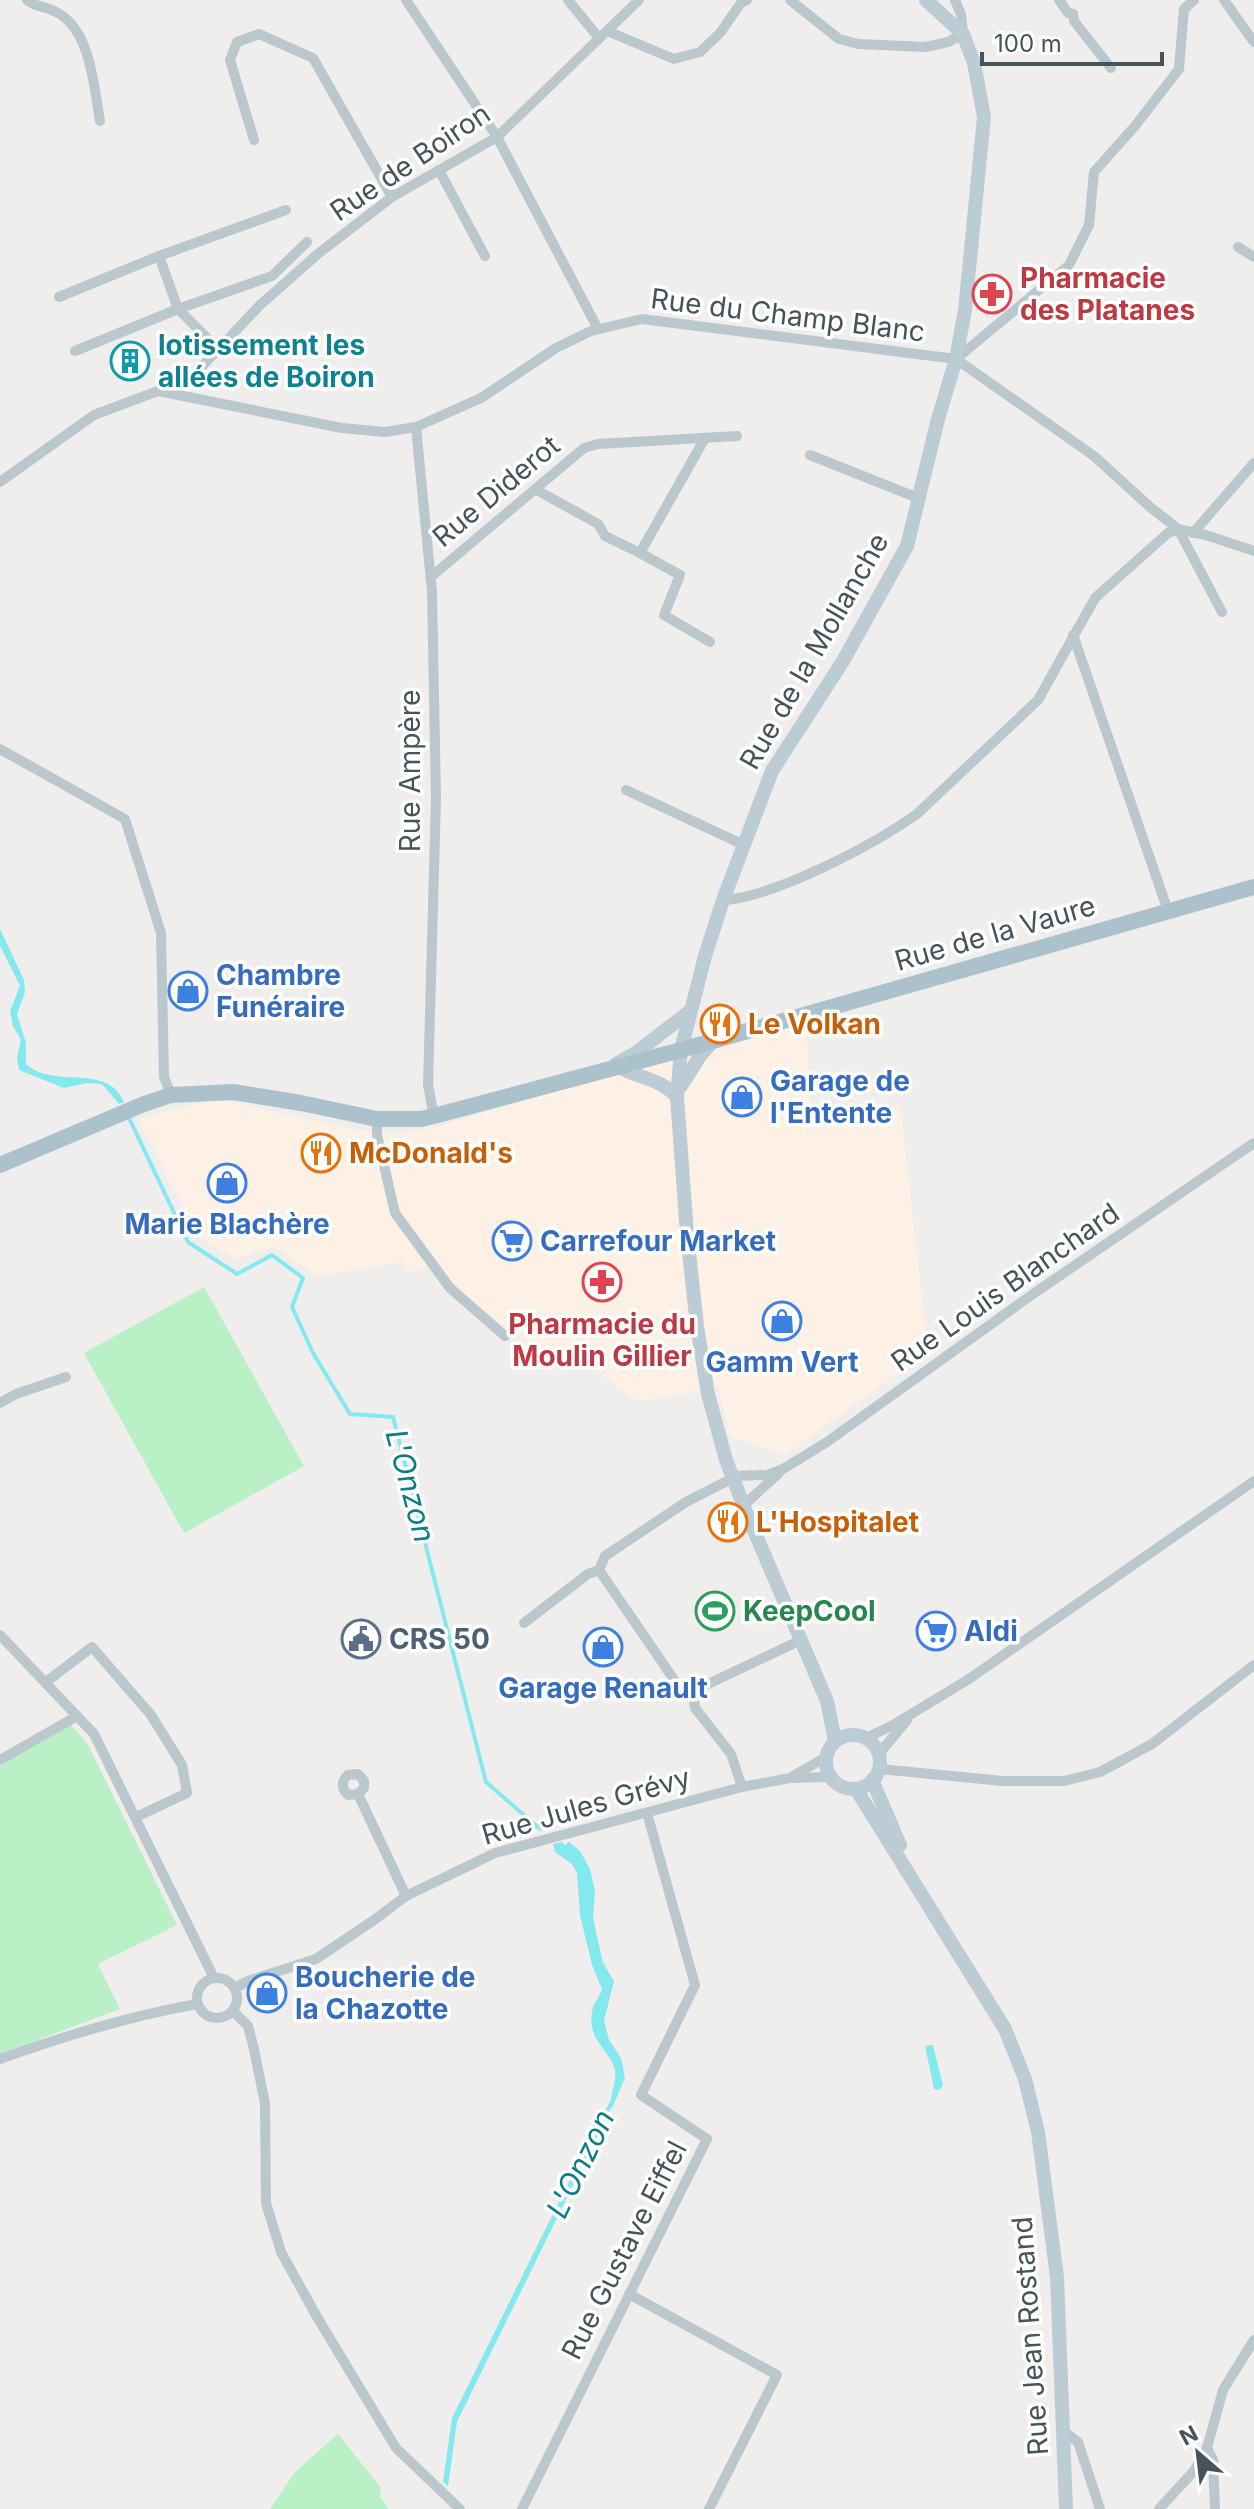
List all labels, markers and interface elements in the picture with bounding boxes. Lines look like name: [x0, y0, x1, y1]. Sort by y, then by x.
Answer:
scale bar: [982, 16, 1162, 66]
text: 100 m: [994, 29, 1062, 58]
street label: Rue de Boiron: [324, 96, 496, 228]
place label: Pharmacie des Platanes: [1020, 261, 1195, 327]
pharmacy icon: Pharmacie des Platanes: [971, 273, 1013, 315]
street label: Rue du Champ Blanc: [649, 281, 927, 349]
place label: lotissement les allées de Boiron: [158, 328, 375, 394]
building icon: lotissement les allées de Boiron: [109, 340, 151, 382]
street label: Rue Diderot: [426, 428, 566, 554]
street label: Rue de la Mollanche: [732, 527, 896, 775]
street label: Rue Ampère: [393, 690, 427, 852]
street label: Rue de la Vaure: [891, 888, 1099, 978]
place label: Chambre Funéraire: [216, 958, 345, 1024]
shop icon: Chambre Funéraire: [167, 970, 209, 1012]
restaurant icon: Le Volkan: [699, 1003, 741, 1045]
place label: Le Volkan: [748, 1007, 881, 1041]
place label: Garage de l'Entente: [770, 1064, 910, 1130]
shop icon: Garage de l'Entente: [721, 1076, 763, 1118]
restaurant icon: McDonald's: [300, 1132, 342, 1174]
place label: McDonald's: [349, 1136, 513, 1170]
shop icon: Marie Blachère: [206, 1162, 248, 1204]
street label: Rue Louis Blanchard: [885, 1196, 1125, 1378]
place label: Marie Blachère: [124, 1207, 330, 1241]
supermarket icon: Carrefour Market: [491, 1220, 533, 1262]
place label: Carrefour Market: [540, 1224, 776, 1258]
pharmacy icon: Pharmacie du Moulin Gillier: [581, 1261, 623, 1303]
shop icon: Gamm Vert: [761, 1300, 803, 1342]
place label: Pharmacie du Moulin Gillier: [508, 1307, 696, 1373]
place label: Gamm Vert: [705, 1345, 859, 1379]
water label: L'Onzon: [379, 1425, 443, 1546]
restaurant icon: L'Hospitalet: [707, 1501, 749, 1543]
place label: L'Hospitalet: [756, 1505, 919, 1539]
sports icon: KeepCool: [694, 1590, 736, 1632]
place label: KeepCool: [743, 1594, 876, 1628]
supermarket icon: Aldi: [915, 1610, 957, 1652]
place label: Aldi: [964, 1614, 1018, 1648]
public building icon: CRS 50: [340, 1618, 382, 1660]
place label: CRS 50: [389, 1622, 490, 1656]
shop icon: Garage Renault: [582, 1626, 624, 1668]
place label: Garage Renault: [498, 1671, 708, 1705]
street label: Rue Jules Grévy: [478, 1760, 694, 1852]
place label: Boucherie de la Chazotte: [295, 1960, 476, 2026]
shop icon: Boucherie de la Chazotte: [246, 1972, 288, 2014]
water label: L'Onzon: [539, 2104, 622, 2223]
street label: Rue Gustave Eiffel: [554, 2135, 694, 2365]
street label: Rue Jean Rostand: [1005, 2215, 1055, 2457]
north arrow: [1158, 2413, 1238, 2493]
text: N: [1175, 2420, 1202, 2451]

